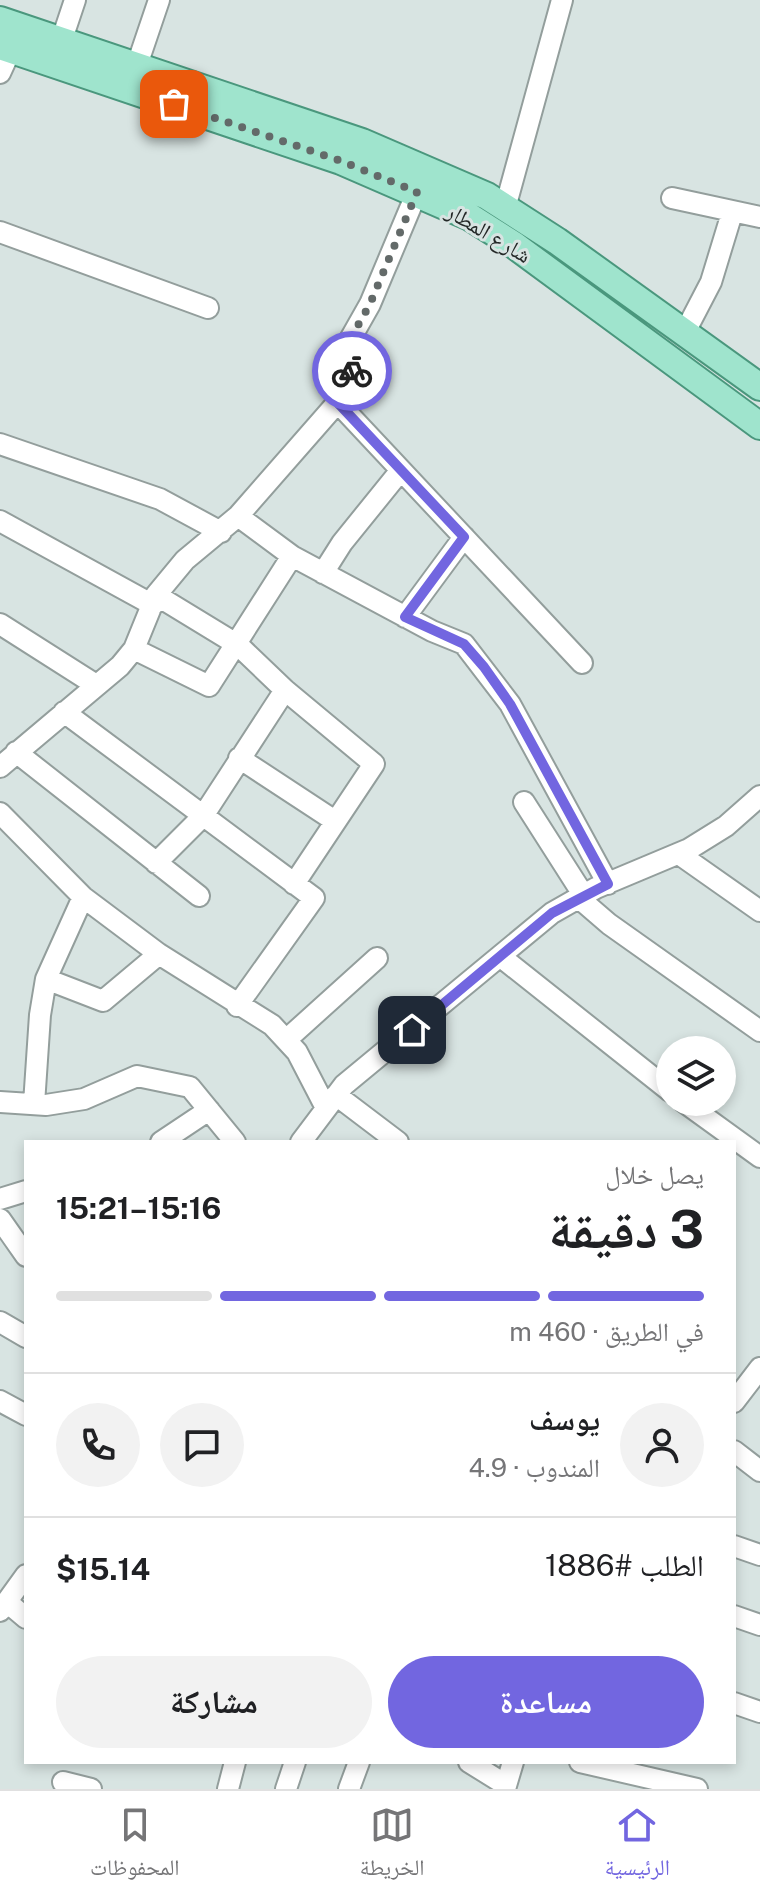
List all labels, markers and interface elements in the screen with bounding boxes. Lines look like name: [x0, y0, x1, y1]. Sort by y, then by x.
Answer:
pin: [140, 70, 208, 138]
icon: bag: [152, 82, 196, 126]
street label: شارع المطار: [441, 197, 536, 269]
courier: [312, 331, 392, 411]
icon: bike: [330, 349, 374, 393]
pin: [378, 996, 446, 1064]
icon: home: [390, 1008, 434, 1052]
map controls: [656, 1036, 736, 1116]
button: layers: [656, 1036, 736, 1116]
text: يصل خلال: [605, 1159, 704, 1190]
text: 15:16–15:21: [56, 1190, 221, 1226]
text: 3 دقيقة: [548, 1199, 704, 1260]
text: في الطريق · 460 m: [509, 1316, 704, 1347]
text: يوسف: [529, 1401, 600, 1437]
button: phone: [56, 1403, 140, 1487]
button: chat: [160, 1403, 244, 1487]
button: person: [620, 1403, 704, 1487]
text: المندوب · 4.9: [469, 1452, 600, 1483]
text: الطلب #1886: [545, 1547, 704, 1583]
text: $15.14: [56, 1551, 150, 1587]
button: مشاركة: [56, 1656, 372, 1748]
button: مساعدة: [388, 1656, 704, 1748]
tab: المحفوظات: [90, 1803, 180, 1889]
tab: الخريطة: [360, 1803, 425, 1889]
tab: الرئيسية: [605, 1803, 670, 1889]

